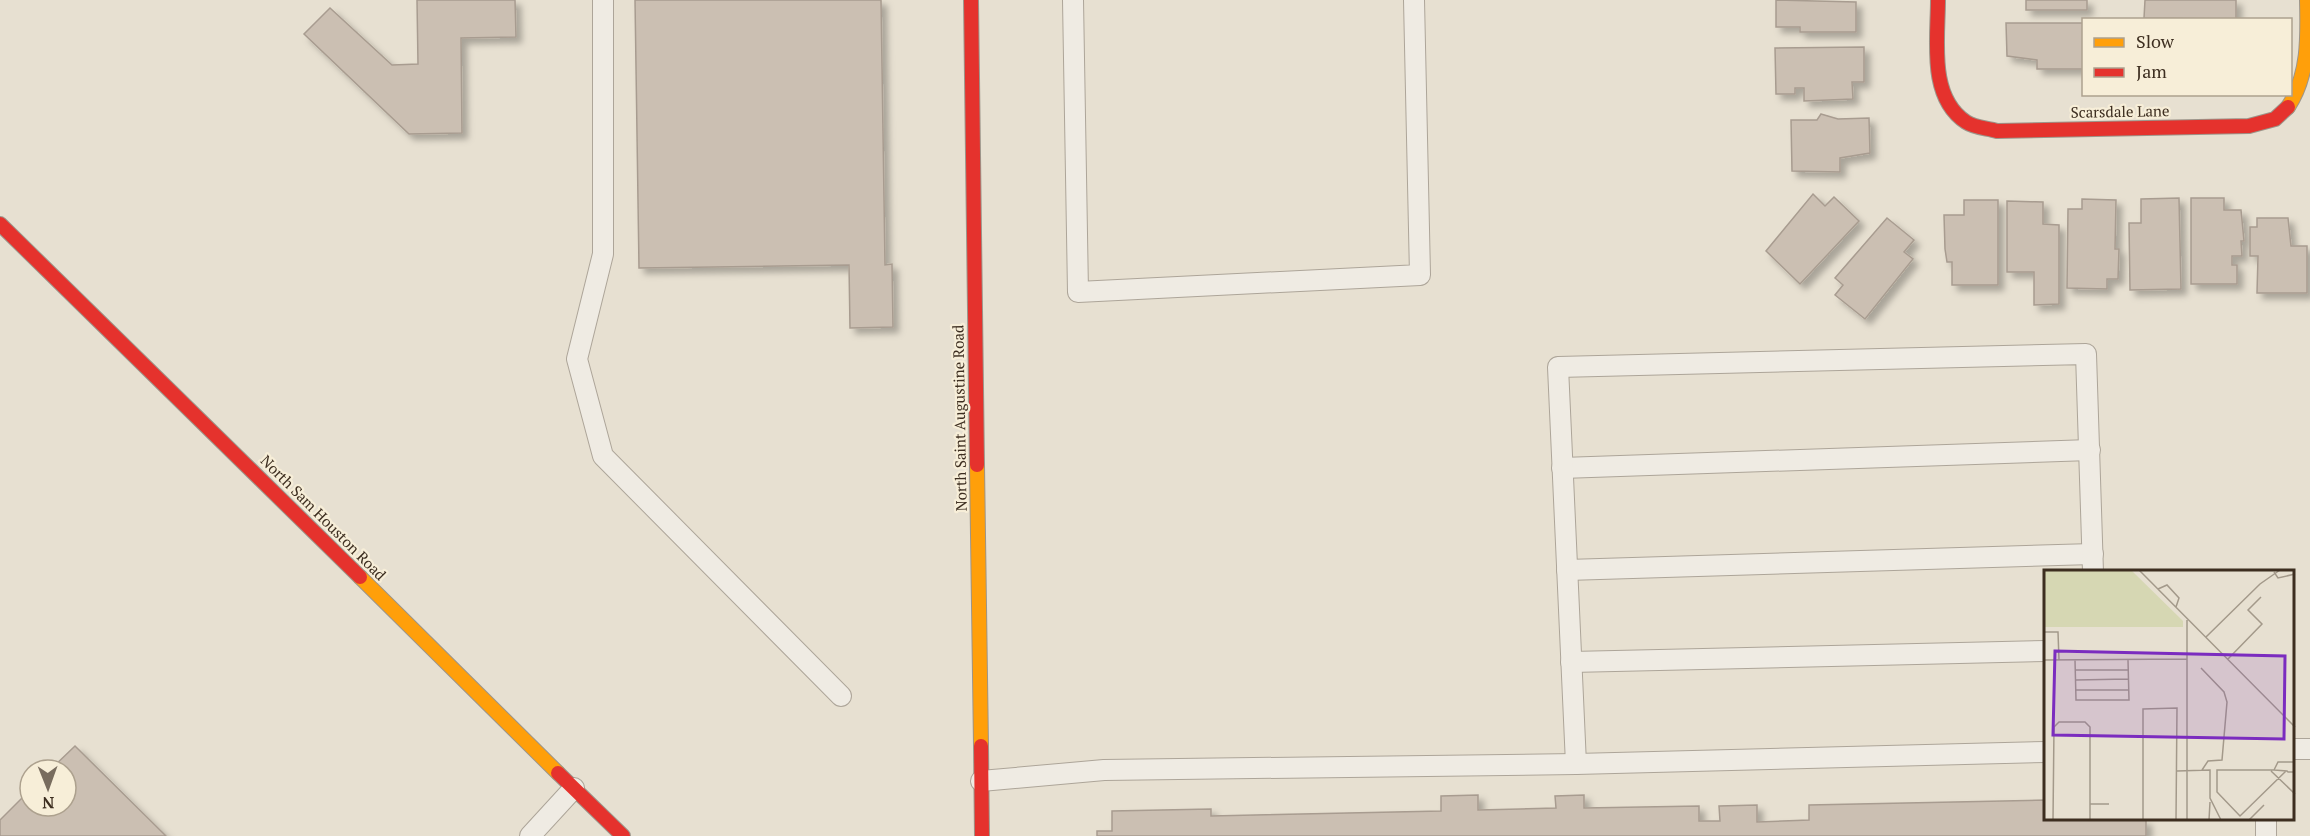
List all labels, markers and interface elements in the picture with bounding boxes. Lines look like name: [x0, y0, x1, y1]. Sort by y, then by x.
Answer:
legend: [2082, 18, 2292, 96]
text: Slow: [2136, 29, 2175, 53]
text: Jam: [2136, 59, 2167, 83]
street label: Scarsdale Lane: [2070, 100, 2170, 122]
street label: North Saint Augustine Road: [947, 325, 971, 511]
street label: North Sam Houston Road: [257, 450, 391, 584]
inset map: [2044, 570, 2295, 821]
north arrow: [18, 758, 78, 818]
text: N: [42, 792, 55, 814]

